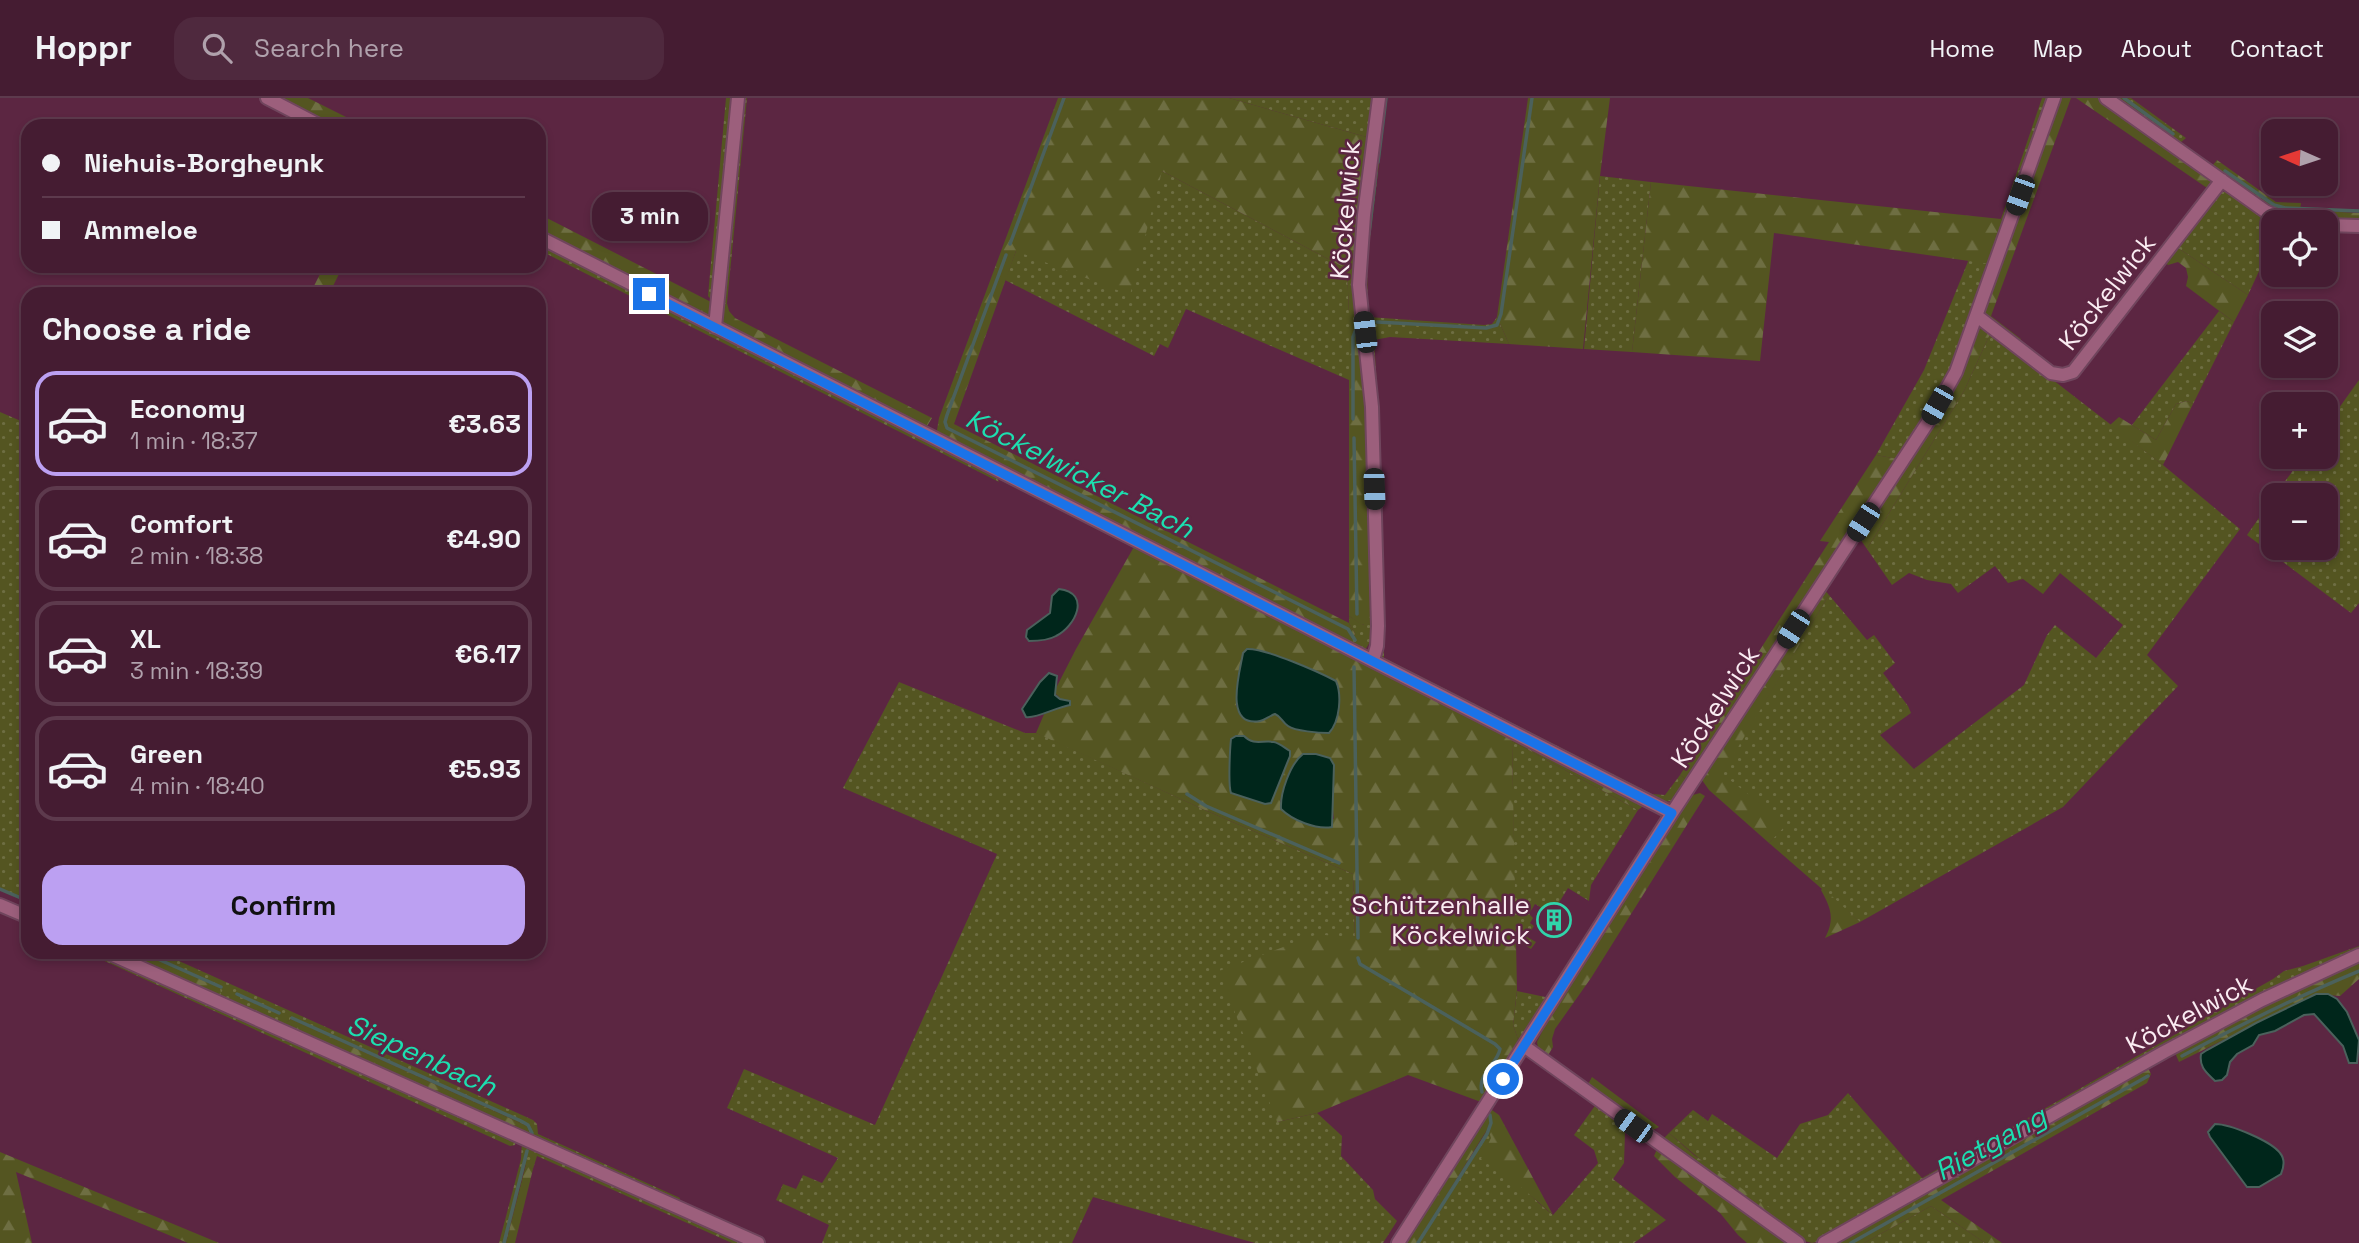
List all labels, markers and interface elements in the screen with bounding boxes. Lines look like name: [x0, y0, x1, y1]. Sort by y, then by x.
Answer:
search box: [174, 17, 664, 80]
text: Hoppr: [35, 27, 132, 69]
icon: search: [198, 29, 236, 67]
text: Search here: [254, 31, 404, 65]
text: Home: [1929, 33, 1995, 64]
text: Map: [2033, 33, 2083, 64]
text: About: [2121, 33, 2192, 64]
text: Contact: [2230, 33, 2324, 64]
north arrow: [2261, 119, 2338, 196]
map controls: [2261, 119, 2338, 560]
street label: Köckelwick: [1322, 139, 1368, 281]
text: Niehuis-Borgheynk: [84, 146, 324, 180]
car: [2003, 172, 2038, 218]
callout: 3 min: [591, 192, 707, 242]
text: 3 min: [620, 201, 680, 231]
button: locate: [2261, 210, 2338, 287]
text: Ammeloe: [84, 213, 198, 247]
street label: Köckelwick: [2051, 227, 2163, 357]
route end: [633, 278, 665, 310]
button: layers: [2261, 301, 2338, 378]
text: Choose a ride: [42, 309, 252, 349]
car: [1353, 310, 1378, 354]
car: [1918, 382, 1957, 428]
icon: car: [46, 392, 109, 455]
text: Economy: [130, 392, 246, 426]
button: +: [2261, 392, 2338, 469]
water label: Köckelwicker Bach: [960, 400, 1201, 546]
text: €3.63: [448, 407, 521, 441]
text: 1 min · 18:37: [130, 426, 258, 456]
car: [1363, 468, 1386, 510]
button: −: [2261, 483, 2338, 560]
car: [1843, 499, 1884, 545]
icon: car: [46, 507, 109, 570]
text: Comfort: [130, 507, 233, 541]
text: €4.90: [446, 522, 521, 556]
text: 2 min · 18:38: [130, 541, 263, 571]
car: [1773, 606, 1814, 652]
icon: car: [46, 622, 109, 685]
text: XL: [130, 622, 161, 656]
text: €6.17: [455, 637, 521, 671]
street label: Köckelwick: [1663, 640, 1767, 774]
text: 3 min · 18:39: [130, 656, 263, 686]
icon: car: [46, 737, 109, 800]
text: Green: [130, 737, 203, 771]
text: €5.93: [448, 752, 521, 786]
text: 4 min · 18:40: [130, 771, 265, 801]
button: Confirm: [42, 865, 525, 945]
place label: Schützenhalle Köckelwick: [1352, 888, 1530, 952]
building icon: Schützenhalle Köckelwick: [1535, 901, 1573, 939]
street label: Köckelwick: [2120, 966, 2258, 1062]
water label: Siepenbach: [342, 1006, 503, 1104]
route start: [1487, 1063, 1519, 1095]
water label: Rietgang: [1928, 1097, 2054, 1188]
car: [1610, 1105, 1657, 1147]

